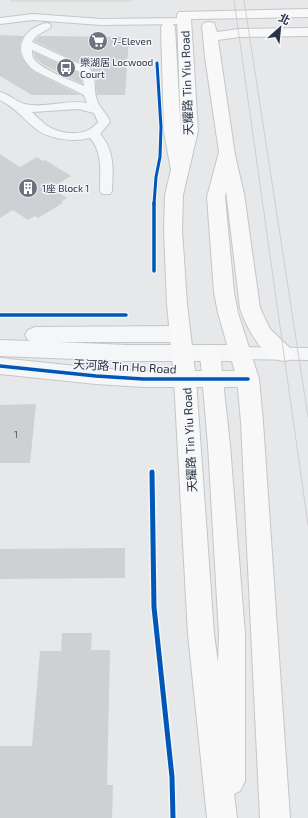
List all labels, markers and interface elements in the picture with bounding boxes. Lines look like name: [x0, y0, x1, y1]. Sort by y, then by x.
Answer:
north arrow: [260, 8, 300, 48]
text: 北: [277, 10, 293, 27]
supermarket icon: 7-Eleven: [87, 30, 109, 52]
street label: 天耀路 Tin Yiu Road: [177, 30, 195, 136]
place label: 7-Eleven: [112, 35, 152, 47]
place label: 樂湖居 Locwood Court: [80, 56, 153, 80]
bus stop icon: 樂湖居 Locwood Court: [55, 57, 77, 79]
building icon: 1座 Block 1: [17, 177, 39, 199]
place label: 1座 Block 1: [42, 182, 89, 194]
street label: 天河路 Tin Ho Road: [73, 356, 177, 376]
street label: 天耀路 Tin Yiu Road: [179, 387, 199, 493]
house number: 1: [14, 428, 18, 440]

